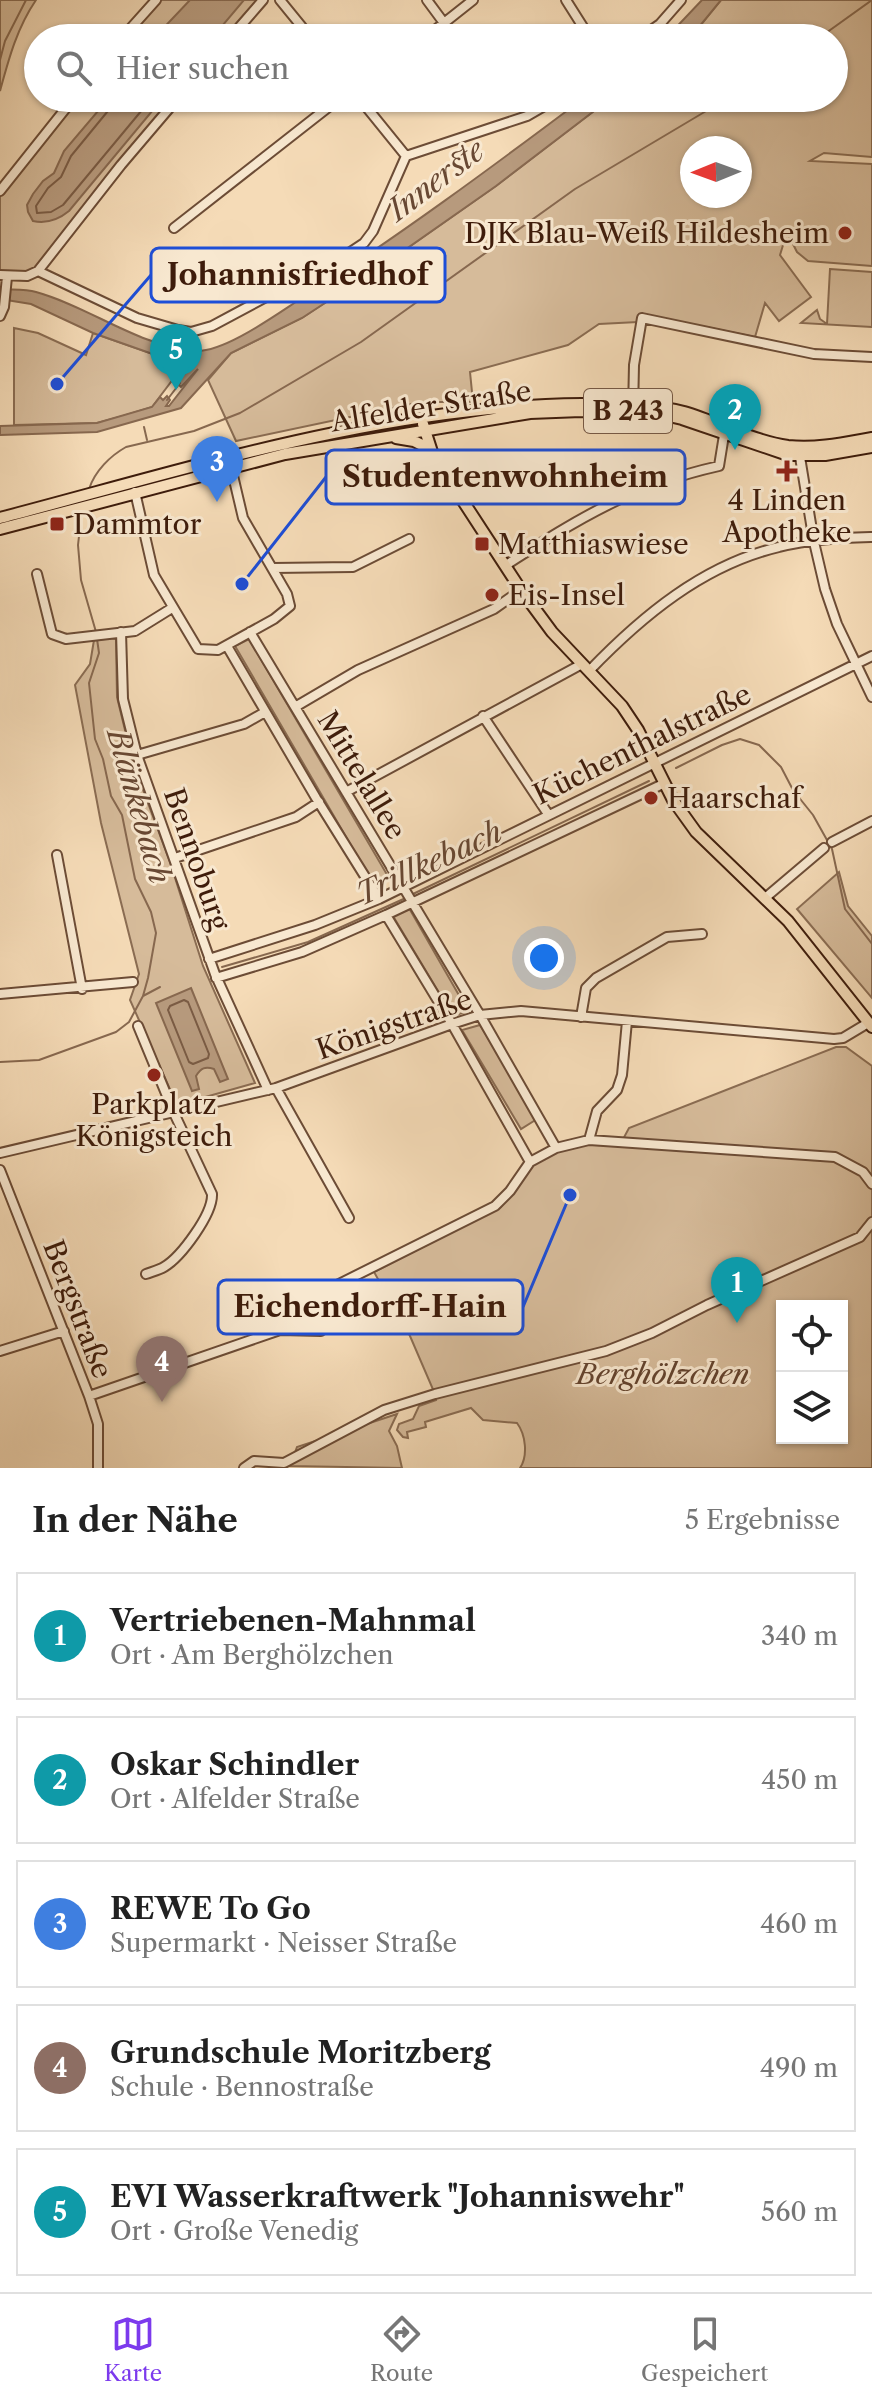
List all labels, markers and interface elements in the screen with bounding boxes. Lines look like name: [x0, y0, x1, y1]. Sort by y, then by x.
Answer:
search box: [24, 24, 848, 112]
icon: search: [52, 46, 96, 90]
text: Hier suchen: [116, 50, 289, 87]
water label: Innerste: [379, 131, 493, 230]
north arrow: [680, 136, 752, 208]
place label: DJK Blau-Weiß Hildesheim: [464, 216, 829, 250]
marker: DJK Blau-Weiß Hildesheim: [836, 224, 854, 242]
callout: Johannisfriedhof: [151, 248, 445, 302]
text: Johannisfriedhof: [162, 256, 434, 293]
pin: 5: [150, 324, 202, 390]
street label: Alfelder Straße: [327, 373, 534, 439]
pin: 2: [709, 384, 761, 450]
road number: B 243: [584, 389, 672, 433]
pin: 3: [191, 436, 243, 502]
callout: Studentenwohnheim: [326, 450, 685, 504]
text: Studentenwohnheim: [342, 458, 668, 495]
marker: 4 Linden Apotheke: [778, 462, 796, 480]
place label: 4 Linden Apotheke: [721, 483, 852, 549]
place label: Dammtor: [73, 507, 202, 541]
marker: Dammtor: [48, 515, 66, 533]
place label: Matthiaswiese: [498, 527, 689, 561]
marker: Matthiaswiese: [473, 535, 491, 553]
place label: Eis-Insel: [508, 578, 625, 612]
marker: Eis-Insel: [483, 586, 501, 604]
street label: Küchenthalstraße: [528, 677, 756, 811]
street label: Mittelallee: [311, 705, 413, 845]
water label: Blänkebach: [99, 722, 179, 888]
place label: Haarschaf: [667, 781, 804, 815]
street label: Bennoburg: [157, 783, 237, 935]
marker: Haarschaf: [642, 789, 660, 807]
water label: Trillkebach: [350, 813, 508, 913]
your location: [524, 938, 564, 978]
street label: Königstraße: [312, 982, 476, 1066]
marker: Parkplatz Königsteich: [145, 1066, 163, 1084]
place label: Parkplatz Königsteich: [75, 1087, 233, 1153]
street label: Bergstraße: [36, 1235, 120, 1383]
pin: 1: [711, 1257, 763, 1323]
callout: Eichendorff-Hain: [218, 1280, 523, 1334]
text: Eichendorff-Hain: [233, 1288, 507, 1325]
map controls: [776, 1300, 848, 1444]
button: locate: [776, 1300, 848, 1372]
pin: 4: [136, 1336, 188, 1402]
park label: Berghölzchen: [575, 1357, 749, 1391]
button: layers: [776, 1372, 848, 1444]
text: In der Nähe: [32, 1499, 238, 1541]
text: 5 Ergebnisse: [685, 1504, 840, 1536]
text: Vertriebenen-Mahnmal: [110, 1602, 476, 1639]
text: 1: [54, 1620, 66, 1652]
text: 340 m: [761, 1620, 838, 1652]
text: Ort · Am Berghölzchen: [110, 1639, 394, 1671]
text: Oskar Schindler: [110, 1746, 359, 1783]
text: 2: [52, 1764, 68, 1796]
text: 450 m: [761, 1764, 838, 1796]
text: Ort · Alfelder Straße: [110, 1783, 360, 1815]
text: REWE To Go: [110, 1890, 311, 1927]
text: 3: [53, 1908, 67, 1940]
text: 460 m: [760, 1908, 838, 1940]
text: Supermarkt · Neisser Straße: [110, 1927, 457, 1959]
text: Grundschule Moritzberg: [110, 2034, 491, 2071]
text: 4: [52, 2052, 68, 2084]
text: 490 m: [760, 2052, 838, 2084]
text: Schule · Bennostraße: [110, 2071, 374, 2103]
text: EVI Wasserkraftwerk "Johanniswehr": [110, 2178, 685, 2215]
text: 5: [53, 2196, 67, 2228]
text: 560 m: [761, 2196, 838, 2228]
text: Ort · Große Venedig: [110, 2215, 358, 2247]
tab: Karte: [104, 2312, 162, 2387]
tab: Route: [370, 2312, 433, 2387]
tab: Gespeichert: [641, 2312, 768, 2387]

